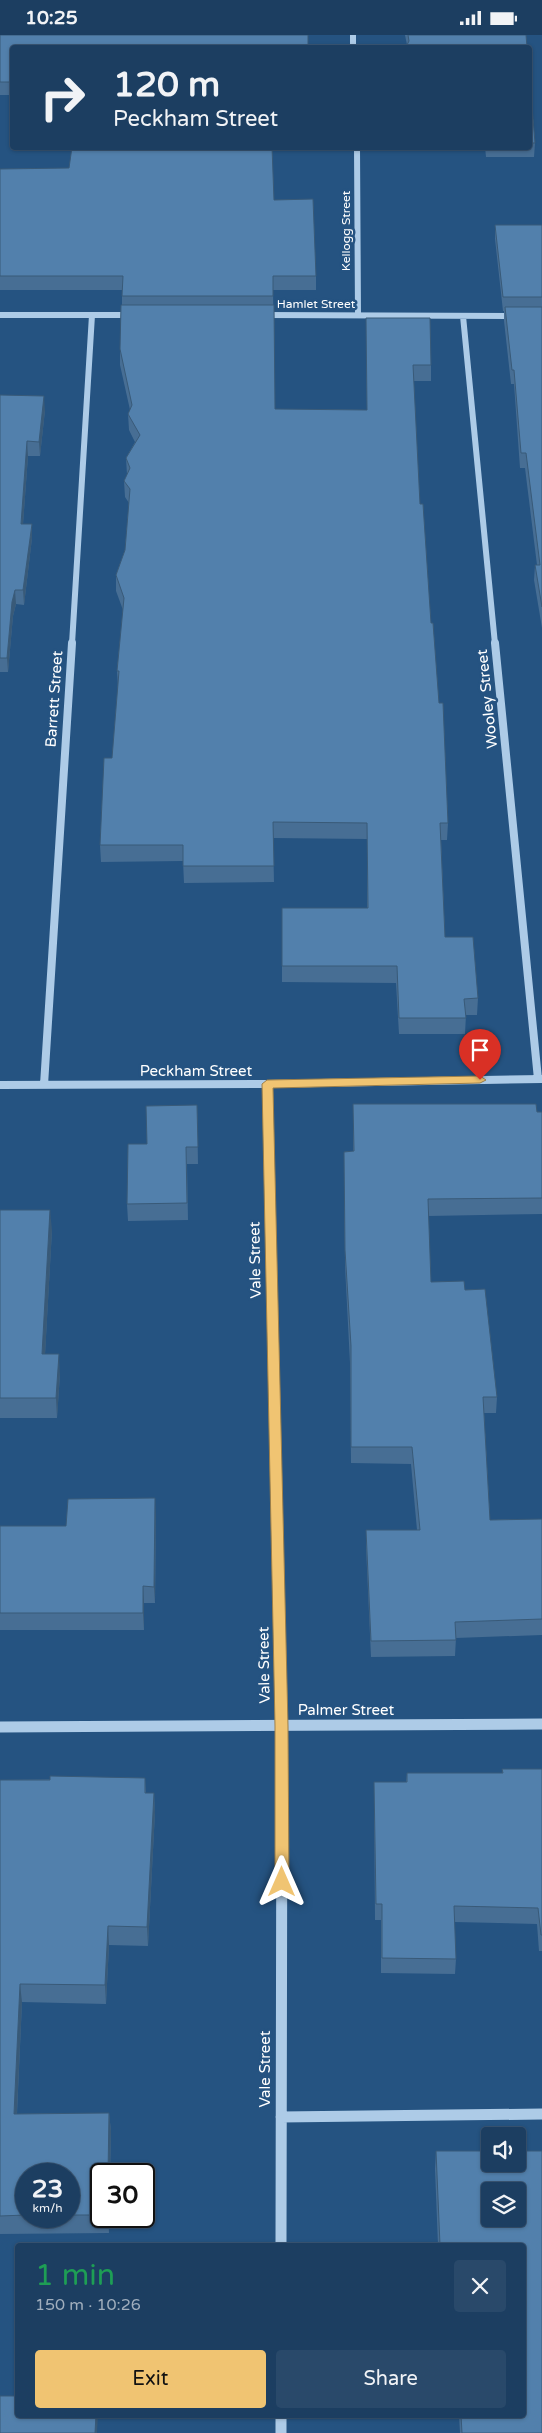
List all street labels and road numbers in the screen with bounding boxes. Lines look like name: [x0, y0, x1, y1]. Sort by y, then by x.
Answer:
street label: Kellogg Street: [339, 190, 353, 271]
street label: Hamlet Street: [277, 297, 356, 311]
street label: Wooley Street: [473, 648, 501, 750]
street label: Barrett Street: [42, 650, 66, 748]
street label: Peckham Street: [140, 1062, 253, 1080]
street label: Vale Street: [245, 1221, 265, 1299]
street label: Vale Street: [254, 1626, 274, 1704]
street label: Palmer Street: [298, 1701, 395, 1719]
street label: Vale Street: [256, 2030, 274, 2108]

